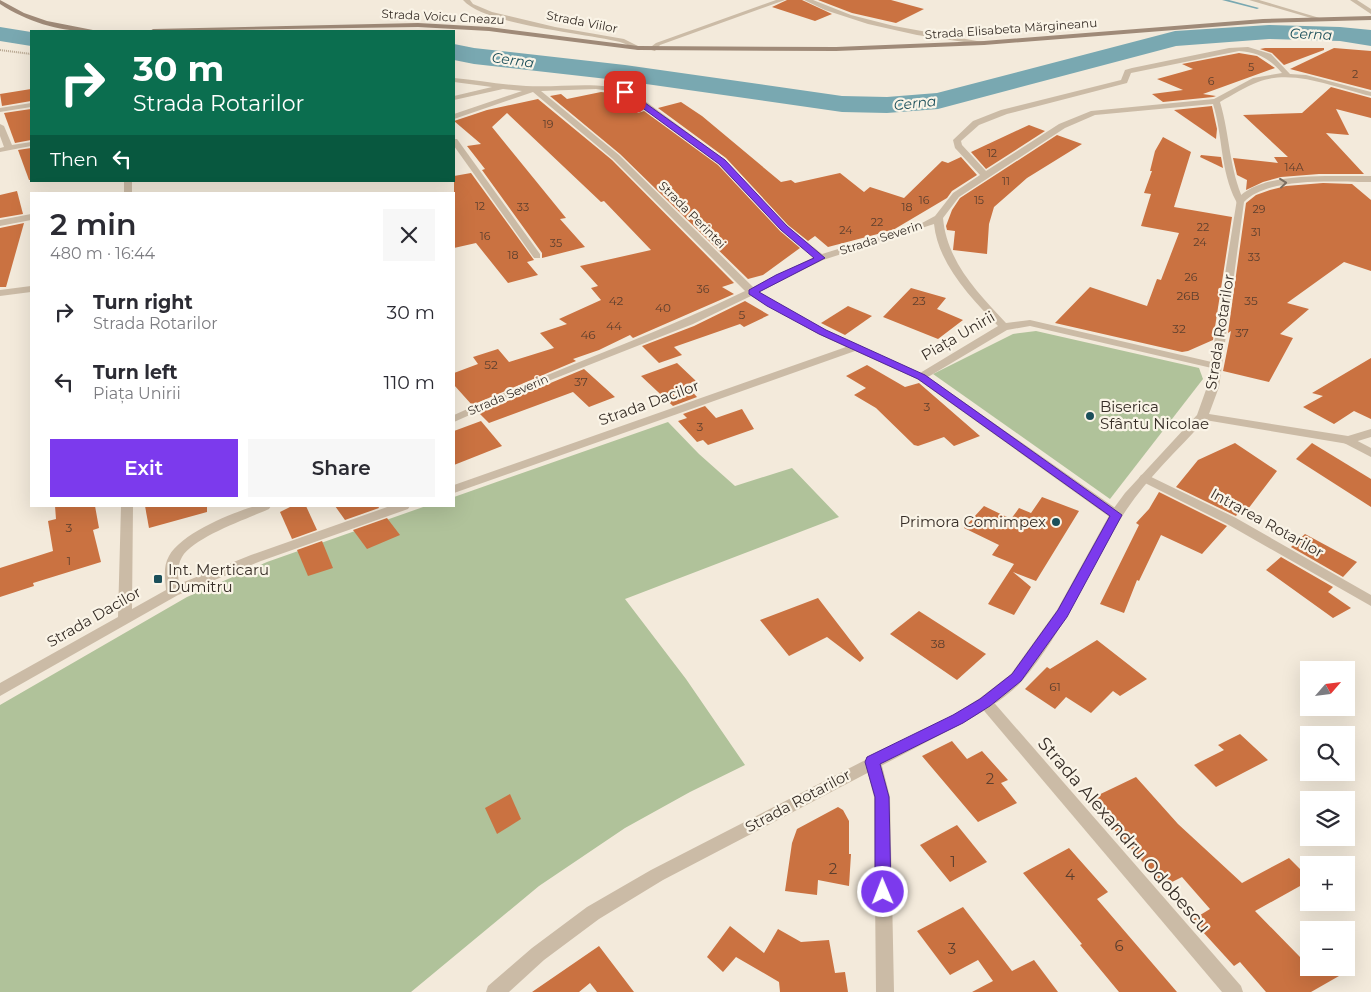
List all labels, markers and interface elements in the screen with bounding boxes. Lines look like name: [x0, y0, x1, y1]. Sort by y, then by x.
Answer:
street label: Strada Voicu Cneazu: [381, 6, 505, 27]
street label: Strada Viilor: [545, 7, 619, 36]
street label: Strada Elisabeta Mărgineanu: [924, 15, 1098, 42]
water label: Cerna: [1289, 24, 1333, 44]
text: 30 m: [133, 47, 224, 90]
water label: Cerna: [491, 48, 535, 72]
icon: right: [50, 50, 115, 115]
house number: 5: [1248, 60, 1254, 74]
house number: 2: [1352, 67, 1358, 81]
pin: [604, 71, 646, 113]
house number: 6: [1208, 74, 1215, 88]
icon: arrive: [611, 78, 639, 106]
text: Strada Rotarilor: [133, 90, 304, 117]
water label: Cerna: [893, 92, 937, 114]
house number: 19: [543, 117, 554, 131]
icon: left: [108, 145, 136, 173]
house number: 12: [987, 146, 997, 160]
text: Then: [50, 148, 98, 171]
house number: 14A: [1284, 160, 1304, 174]
house number: 11: [1002, 174, 1010, 188]
street label: Strada Perintei: [656, 178, 729, 251]
one-way arrow: [1279, 178, 1287, 189]
house number: 16: [919, 193, 930, 207]
house number: 15: [974, 193, 984, 207]
house number: 12: [475, 199, 485, 213]
house number: 33: [517, 200, 529, 214]
house number: 18: [902, 200, 913, 214]
house number: 29: [1253, 202, 1266, 216]
text: 2 min: [50, 206, 137, 243]
button: close: [383, 209, 435, 261]
house number: 22: [871, 215, 883, 229]
street label: Strada Severin: [838, 217, 924, 258]
house number: 22: [1197, 220, 1209, 234]
house number: 24: [839, 223, 853, 237]
house number: 31: [1251, 225, 1261, 239]
house number: 16: [480, 229, 491, 243]
house number: 24: [1193, 235, 1207, 249]
house number: 35: [550, 236, 562, 250]
text: 480 m · 16:44: [50, 244, 155, 263]
house number: 18: [508, 248, 519, 262]
house number: 33: [1248, 250, 1260, 264]
house number: 26: [1185, 270, 1198, 284]
street label: Strada Rotarilor: [1201, 273, 1238, 391]
house number: 36: [697, 282, 710, 296]
house number: 26B: [1176, 288, 1200, 303]
text: Turn right: [93, 291, 193, 314]
house number: 42: [609, 293, 624, 308]
house number: 23: [912, 293, 926, 308]
house number: 35: [1244, 293, 1258, 308]
icon: right: [50, 298, 78, 326]
house number: 40: [655, 300, 671, 315]
text: 30 m: [387, 301, 435, 324]
house number: 5: [739, 307, 746, 322]
street label: Piața Unirii: [917, 307, 999, 365]
text: Strada Rotarilor: [93, 314, 218, 333]
house number: 44: [606, 318, 622, 333]
house number: 32: [1172, 321, 1186, 336]
house number: 37: [1235, 325, 1249, 340]
house number: 46: [580, 327, 596, 342]
house number: 52: [484, 357, 498, 372]
text: Turn left: [93, 361, 178, 384]
icon: left: [50, 368, 78, 396]
text: 110 m: [384, 371, 435, 394]
street label: Strada Severin: [465, 371, 550, 418]
house number: 37: [574, 374, 588, 389]
street label: Strada Dacilor: [596, 376, 702, 430]
text: Piața Unirii: [93, 384, 181, 403]
place label: Biserica Sfântu Nicolae: [1100, 397, 1209, 433]
house number: 3: [924, 399, 931, 414]
marker: Biserica Sfântu Nicolae: [1084, 410, 1096, 422]
house number: 3: [697, 419, 704, 434]
button: Exit: [50, 439, 238, 497]
button: Share: [248, 439, 435, 497]
street label: Intrarea Rotarilor: [1207, 484, 1327, 562]
place label: Primora Comimpex: [900, 512, 1046, 531]
marker: Primora Comimpex: [1050, 516, 1062, 528]
house number: 3: [66, 520, 73, 535]
house number: 1: [67, 553, 71, 568]
place label: Int. Merticaru Dumitru: [168, 560, 269, 596]
marker: Int. Merticaru Dumitru: [152, 573, 164, 585]
street label: Strada Dacilor: [43, 582, 144, 651]
house number: 38: [931, 636, 946, 651]
north arrow: [1300, 661, 1355, 716]
map controls: [1300, 661, 1355, 976]
house number: 61: [1049, 679, 1061, 694]
button: search: [1300, 726, 1355, 781]
street label: Strada Alexandru Odobescu: [1033, 732, 1215, 938]
street label: Strada Rotarilor: [742, 765, 854, 836]
house number: 2: [986, 769, 994, 788]
button: layers: [1300, 791, 1355, 846]
house number: 1: [950, 852, 956, 871]
button: +: [1300, 856, 1355, 911]
house number: 2: [829, 859, 837, 878]
position arrow: [856, 865, 908, 917]
house number: 4: [1065, 865, 1075, 884]
button: −: [1300, 921, 1355, 976]
house number: 6: [1114, 936, 1124, 955]
house number: 3: [948, 939, 956, 958]

